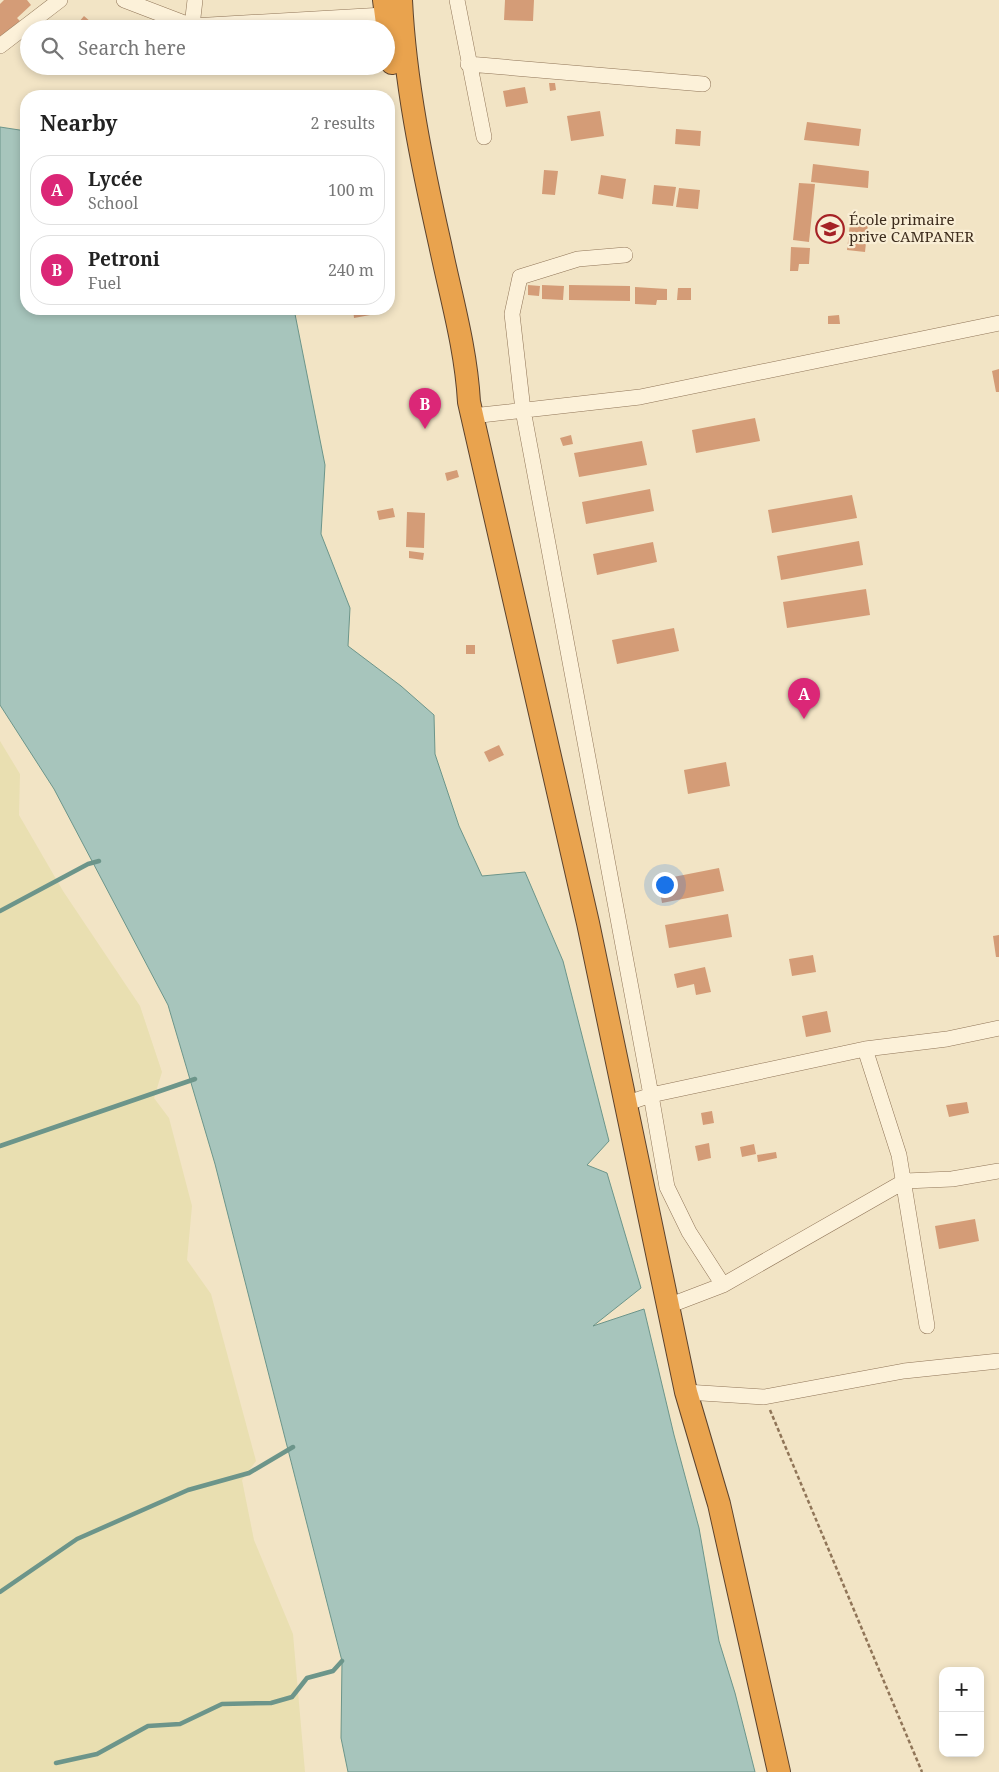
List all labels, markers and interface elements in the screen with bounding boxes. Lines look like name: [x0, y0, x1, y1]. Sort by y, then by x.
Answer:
search box: [20, 20, 395, 75]
icon: search: [38, 34, 66, 62]
text: Search here: [78, 35, 186, 61]
text: Nearby: [40, 109, 118, 137]
text: 2 results: [311, 112, 375, 134]
text: Lycée: [88, 166, 143, 192]
text: A: [51, 179, 63, 201]
text: 100 m: [328, 179, 374, 201]
text: School: [88, 192, 138, 214]
place label: École primaire prive CAMPANER: [849, 209, 974, 246]
school or university icon: École primaire prive CAMPANER: [815, 214, 845, 244]
text: Petroni: [88, 246, 160, 272]
text: B: [52, 259, 62, 281]
text: 240 m: [328, 259, 374, 281]
text: Fuel: [88, 272, 121, 294]
pin: B: [409, 388, 441, 429]
pin: A: [788, 678, 820, 719]
your location: [652, 872, 678, 898]
map controls: [939, 1667, 984, 1757]
button: +: [939, 1667, 984, 1712]
button: −: [939, 1712, 984, 1757]

